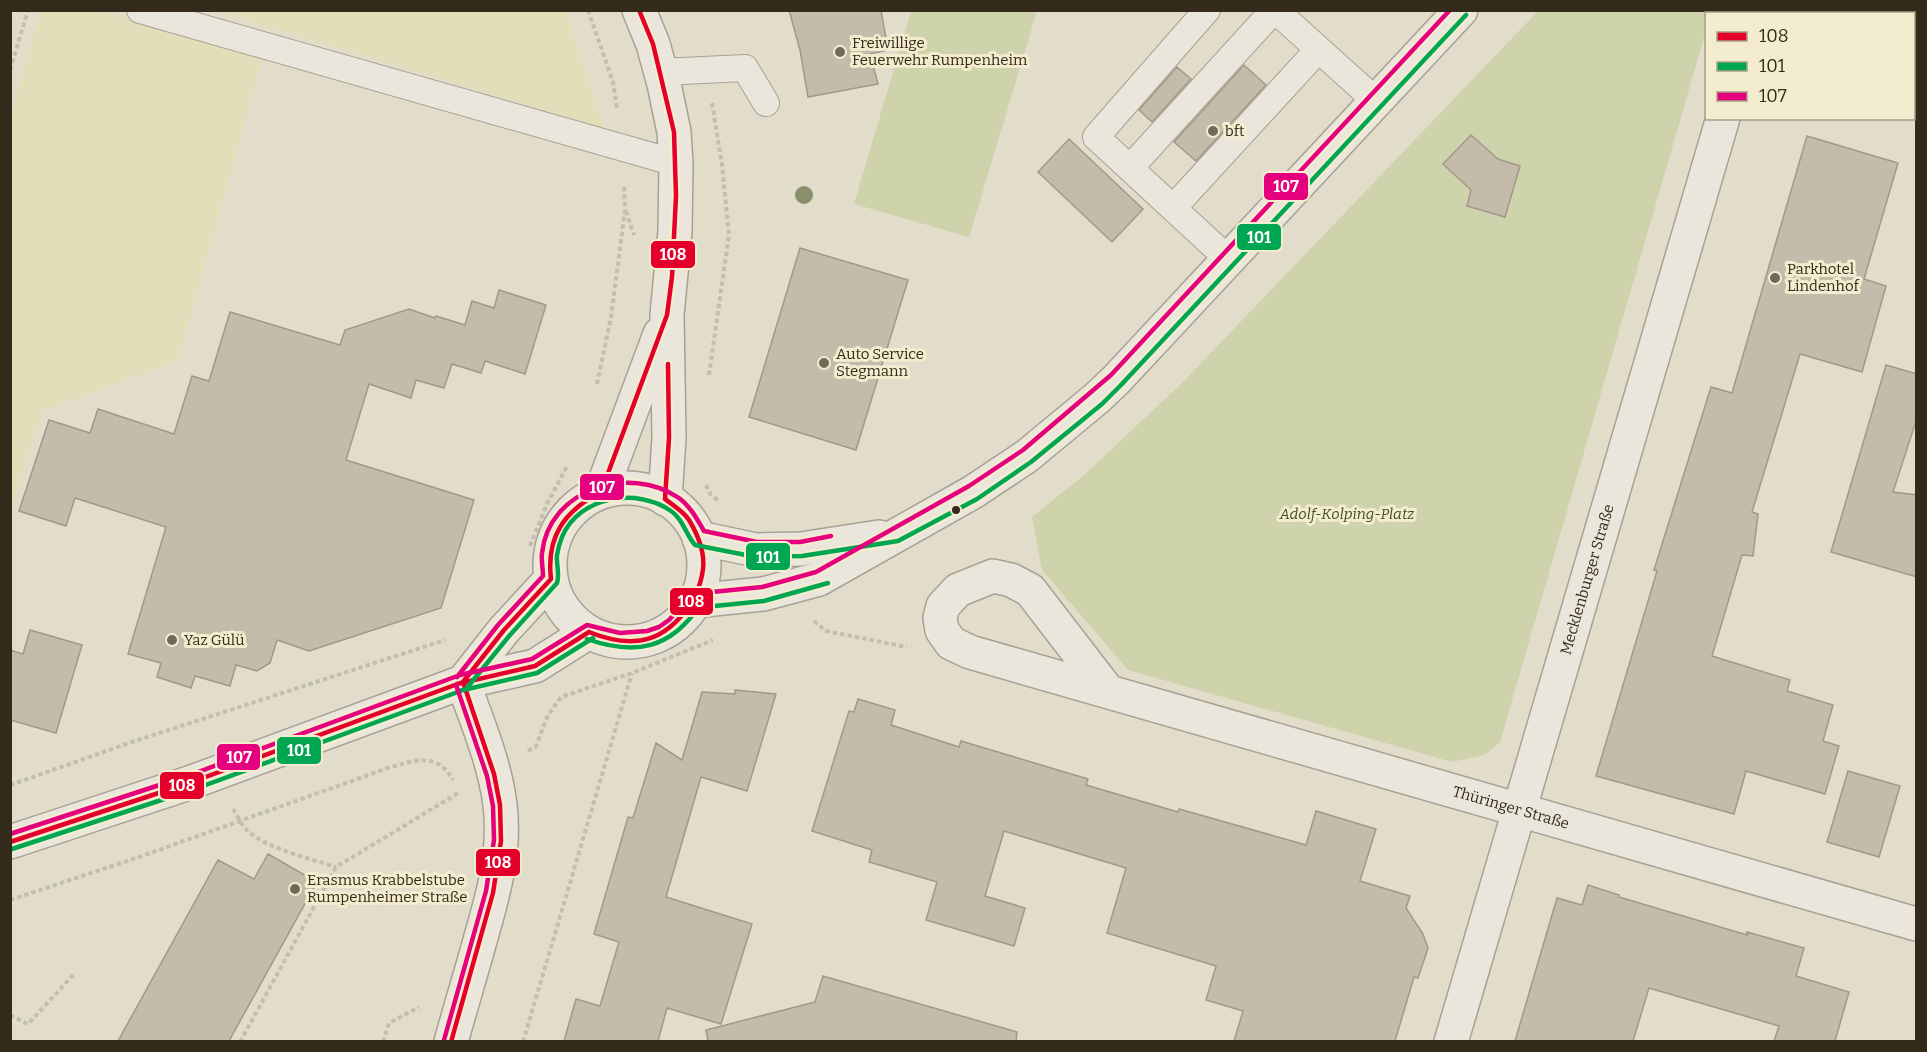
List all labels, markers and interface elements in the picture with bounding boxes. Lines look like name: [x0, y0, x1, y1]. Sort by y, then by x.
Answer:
legend: [1705, 12, 1915, 120]
text: 108: [1759, 25, 1789, 47]
place label: Freiwillige Feuerwehr Rumpenheim: [852, 34, 1028, 69]
marker: Freiwillige Feuerwehr Rumpenheim: [833, 45, 847, 59]
text: 101: [1759, 55, 1786, 77]
text: 107: [1759, 85, 1787, 107]
place label: bft: [1225, 122, 1245, 140]
marker: bft: [1206, 124, 1220, 138]
line badge: 107: [1263, 172, 1309, 201]
text: 107: [1273, 177, 1299, 196]
line badge: 101: [1236, 223, 1282, 251]
text: 101: [1247, 228, 1271, 247]
line badge: 108: [650, 240, 696, 269]
text: 108: [660, 245, 686, 264]
place label: Parkhotel Lindenhof: [1787, 260, 1861, 295]
marker: Parkhotel Lindenhof: [1768, 271, 1782, 285]
place label: Auto Service Stegmann: [836, 345, 924, 380]
marker: Auto Service Stegmann: [817, 356, 831, 370]
line badge: 107: [579, 473, 625, 501]
text: 107: [589, 478, 615, 497]
street label: Mecklenburger Straße: [1556, 502, 1618, 657]
unlabelled marker: [950, 504, 962, 516]
park label: Adolf-Kolping-Platz: [1279, 505, 1414, 523]
line badge: 101: [745, 542, 791, 571]
text: 101: [756, 548, 780, 567]
line badge: 108: [669, 587, 714, 616]
text: 108: [678, 592, 704, 611]
place label: Yaz Gülü: [184, 631, 244, 649]
marker: Yaz Gülü: [165, 633, 179, 647]
line badge: 101: [276, 736, 322, 765]
text: 101: [287, 741, 311, 760]
line badge: 107: [216, 743, 261, 771]
text: 107: [226, 748, 252, 767]
line badge: 108: [159, 771, 205, 800]
text: 108: [169, 776, 195, 795]
street label: Thüringer Straße: [1451, 782, 1571, 833]
line badge: 108: [475, 848, 521, 877]
text: 108: [485, 853, 511, 872]
place label: Erasmus Krabbelstube Rumpenheimer Straße: [307, 871, 467, 906]
marker: Erasmus Krabbelstube Rumpenheimer Straße: [288, 882, 302, 896]

